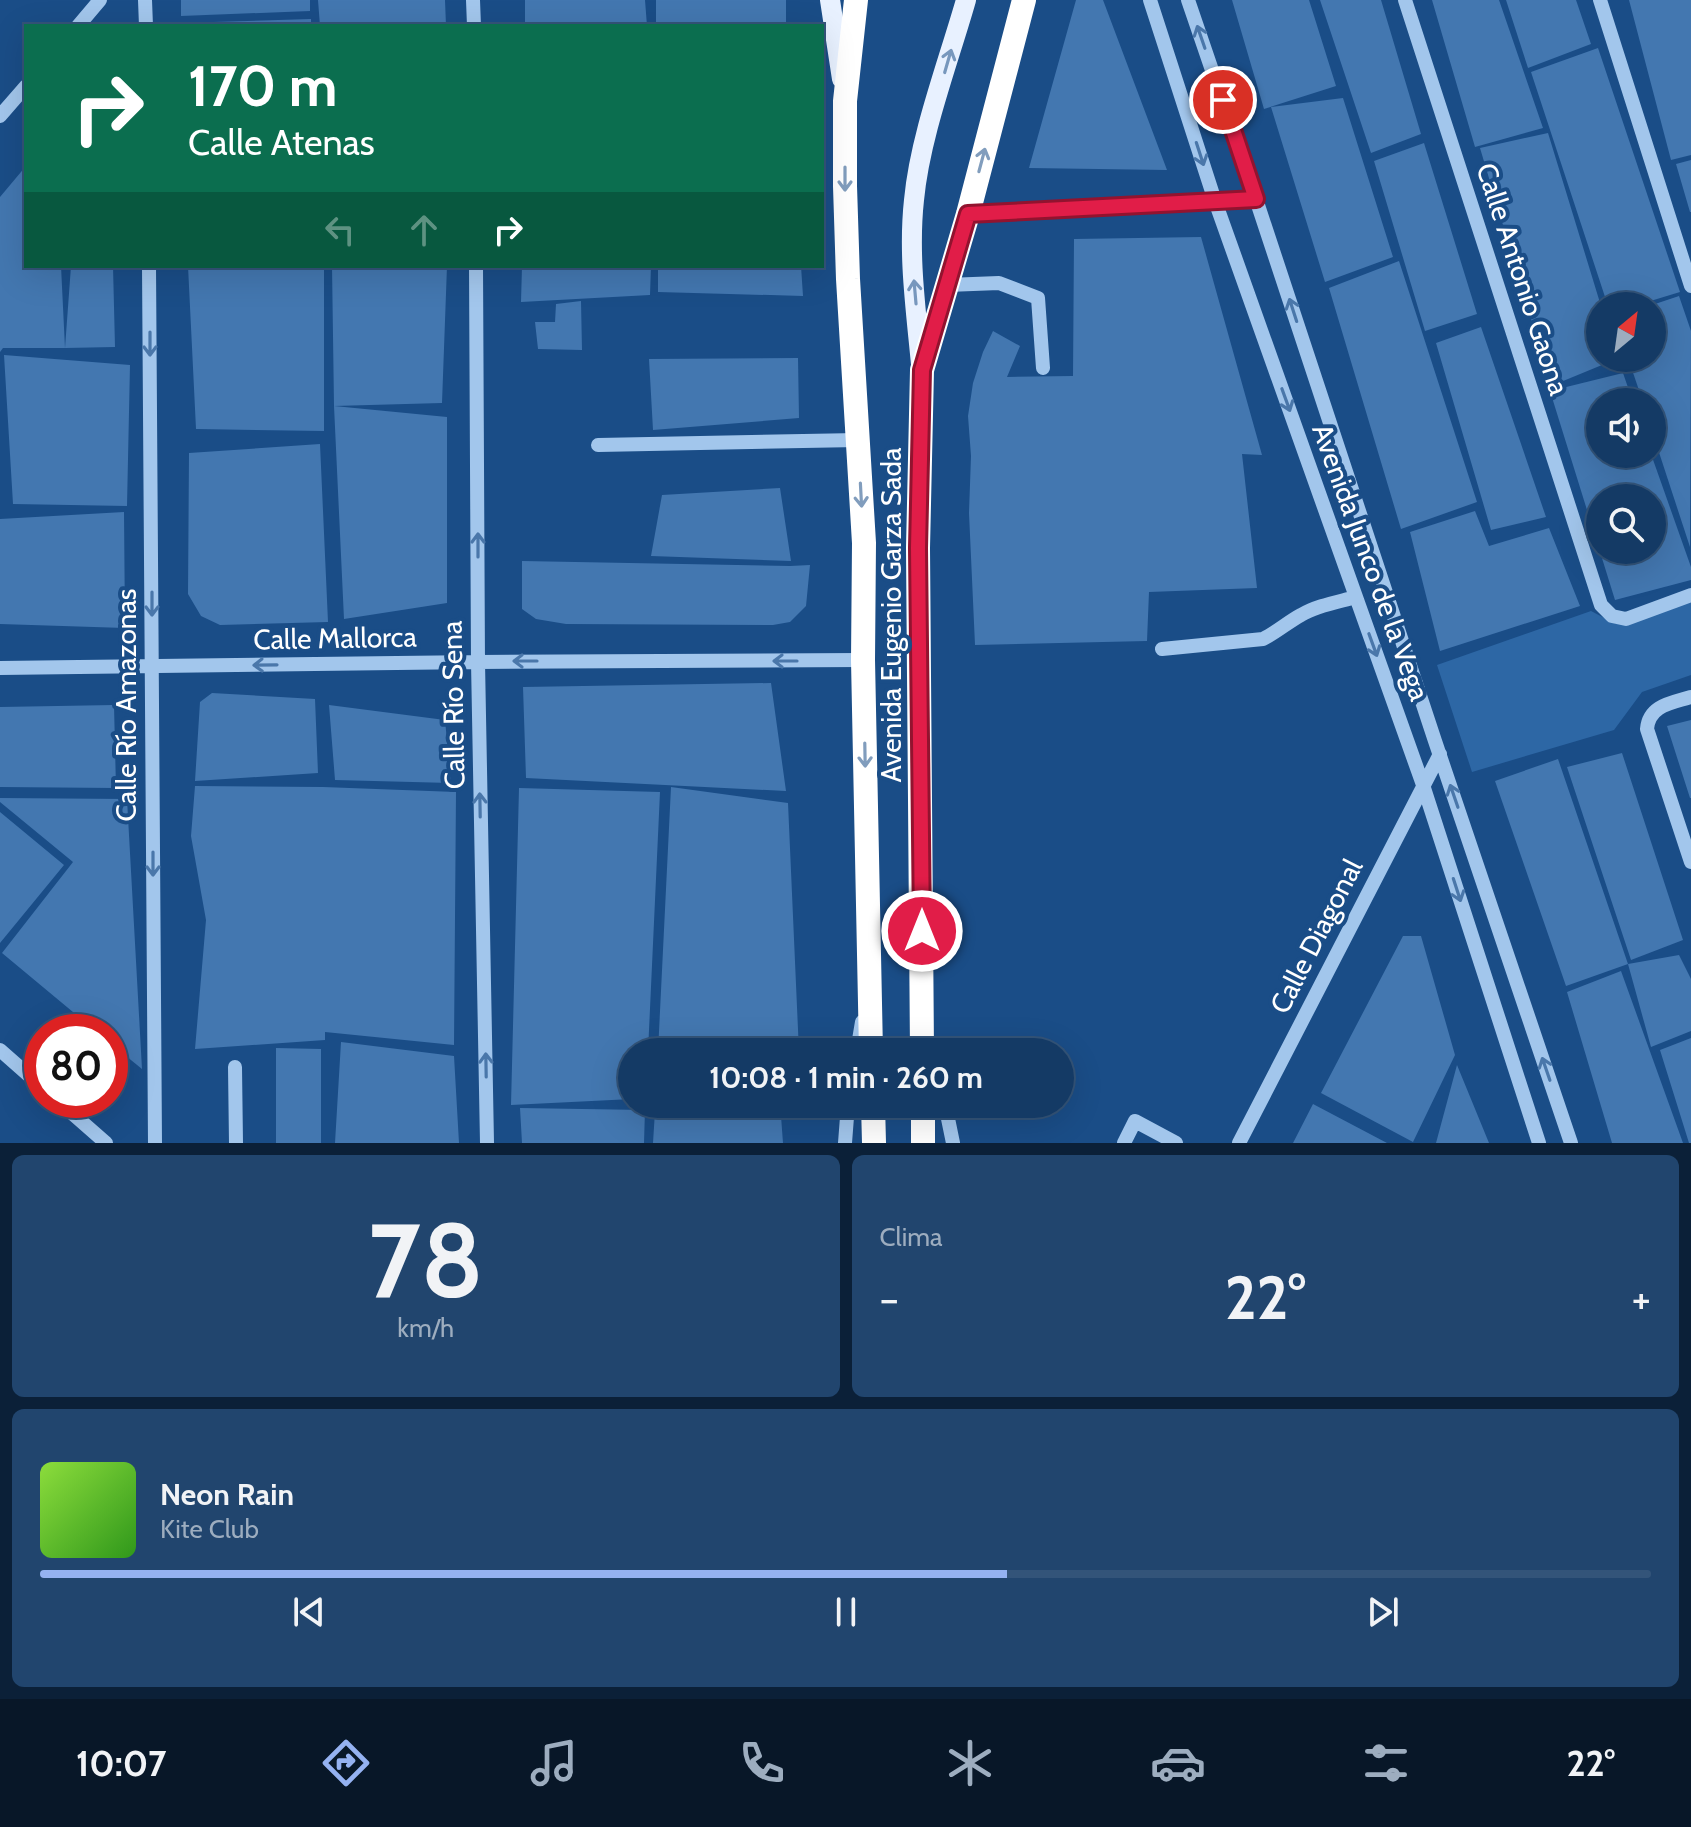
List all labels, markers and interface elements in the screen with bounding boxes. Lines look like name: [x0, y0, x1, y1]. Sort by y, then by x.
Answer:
one-way arrow: [1193, 25, 1207, 50]
one-way arrow: [941, 49, 956, 75]
text: 170 m: [188, 52, 338, 120]
icon: right: [56, 56, 160, 160]
pin: [1189, 66, 1257, 134]
icon: arrive: [1201, 78, 1245, 122]
text: Calle Atenas: [188, 120, 375, 164]
one-way arrow: [1193, 141, 1208, 167]
one-way arrow: [975, 148, 990, 174]
street label: Calle Antonio Gaona: [1469, 159, 1577, 400]
one-way arrow: [838, 165, 853, 192]
icon: left: [318, 208, 362, 252]
icon: ahead: [402, 208, 446, 252]
icon: right: [486, 208, 530, 252]
one-way arrow: [907, 279, 922, 306]
north arrow: [1586, 292, 1666, 372]
map controls: [1586, 292, 1666, 564]
one-way arrow: [1285, 298, 1300, 323]
one-way arrow: [142, 330, 158, 357]
one-way arrow: [1280, 387, 1294, 411]
button: sound: [1586, 388, 1666, 468]
street label: Avenida Junco de la Vega: [1305, 419, 1437, 706]
street label: Avenida Eugenio Garza Sada: [874, 447, 908, 783]
one-way arrow: [854, 481, 869, 508]
button: search: [1586, 484, 1666, 564]
one-way arrow: [470, 532, 486, 559]
street label: Calle Río Amazonas: [109, 589, 143, 821]
one-way arrow: [144, 590, 160, 617]
street label: Calle Mallorca: [253, 620, 418, 656]
street label: Calle Río Sena: [435, 620, 471, 790]
one-way arrow: [1367, 632, 1381, 656]
one-way arrow: [772, 653, 799, 669]
one-way arrow: [512, 654, 539, 669]
one-way arrow: [252, 658, 279, 673]
one-way arrow: [857, 741, 872, 768]
one-way arrow: [1446, 784, 1461, 809]
one-way arrow: [473, 792, 488, 819]
one-way arrow: [145, 850, 161, 877]
street label: Calle Diagonal: [1262, 853, 1370, 1019]
one-way arrow: [1451, 878, 1466, 903]
position arrow: [880, 889, 964, 973]
speed limit sign: 80: [24, 1014, 128, 1118]
one-way arrow: [478, 1052, 493, 1079]
one-way arrow: [1538, 1057, 1552, 1082]
text: 10:08 · 1 min · 260 m: [709, 1059, 983, 1096]
text: 78: [368, 1197, 484, 1323]
text: Clima: [880, 1221, 942, 1253]
text: 22°: [1225, 1261, 1306, 1334]
text: −: [880, 1272, 899, 1325]
text: +: [1632, 1272, 1651, 1325]
text: km/h: [397, 1312, 454, 1344]
text: Neon Rain: [160, 1476, 294, 1513]
text: Kite Club: [160, 1513, 259, 1545]
icon: previous: [287, 1590, 331, 1634]
icon: pause: [824, 1590, 868, 1634]
icon: next: [1361, 1590, 1405, 1634]
icon: directions: [318, 1735, 374, 1791]
icon: music: [526, 1735, 582, 1791]
icon: phone: [734, 1735, 790, 1791]
icon: climate: [942, 1735, 998, 1791]
icon: car: [1150, 1735, 1206, 1791]
icon: filters: [1358, 1735, 1414, 1791]
text: 10:07: [76, 1741, 166, 1785]
text: 22°: [1566, 1741, 1615, 1785]

